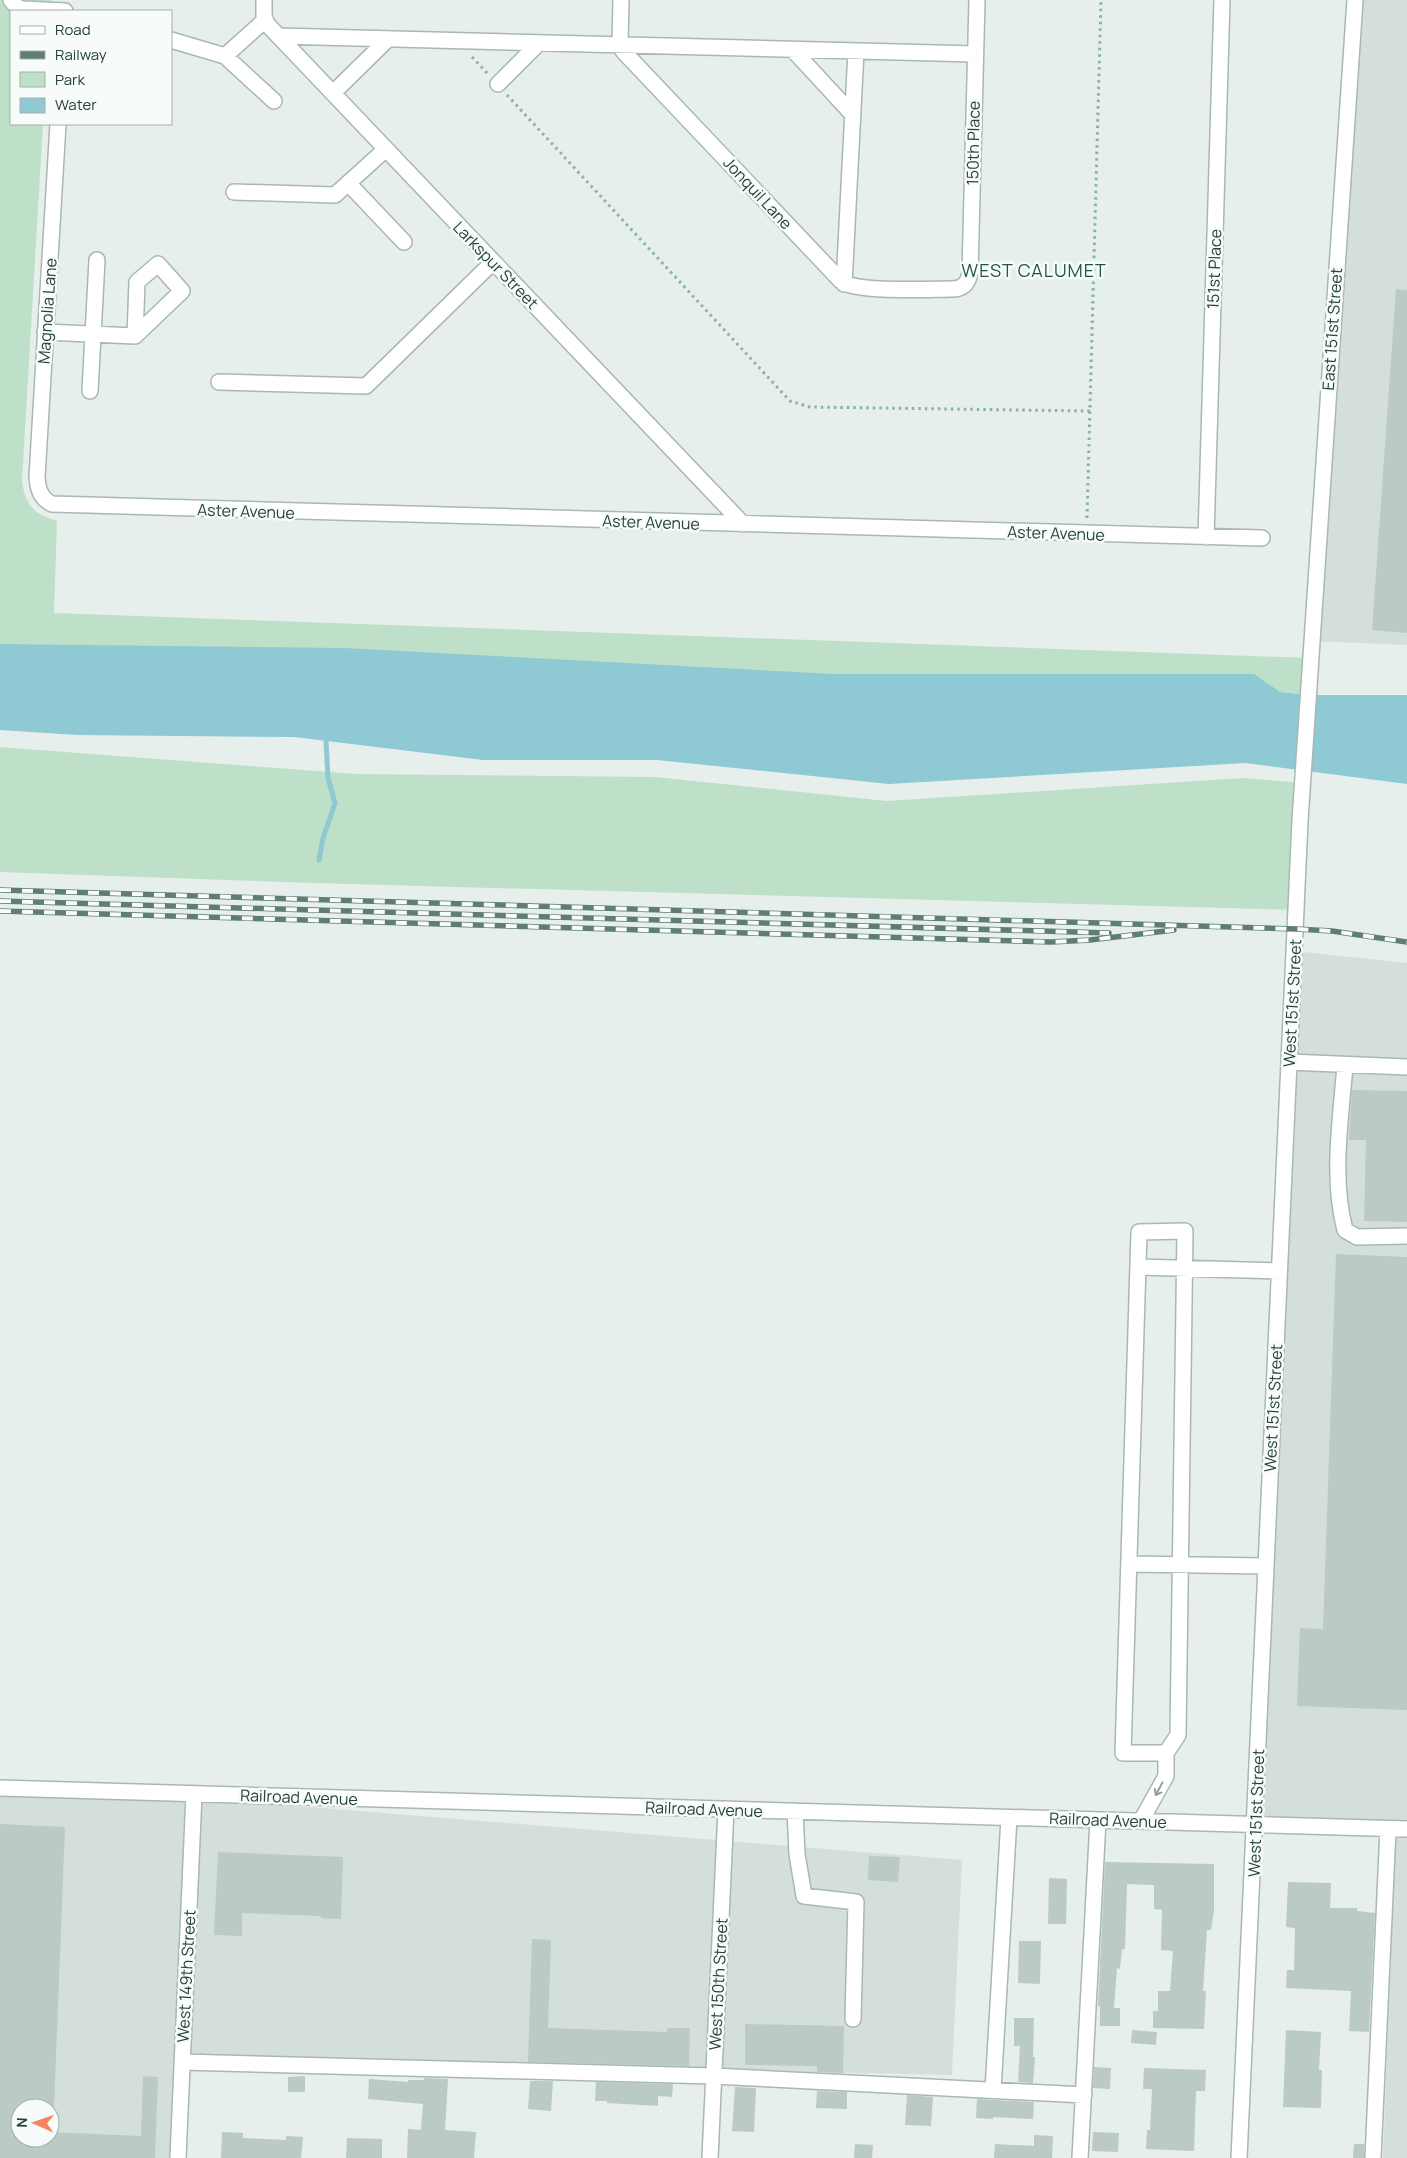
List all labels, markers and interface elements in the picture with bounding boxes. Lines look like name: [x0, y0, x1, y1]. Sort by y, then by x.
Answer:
legend: [10, 10, 172, 125]
text: Road: [55, 19, 91, 40]
text: Railway: [55, 44, 107, 65]
text: Park: [55, 69, 85, 90]
text: Water: [55, 94, 97, 115]
street label: 150th Place: [961, 101, 985, 185]
street label: Jonquil Lane: [719, 152, 797, 234]
street label: Larkspur Street: [449, 216, 543, 314]
street label: 151st Place: [1202, 229, 1226, 309]
street label: Magnolia Lane: [32, 257, 62, 365]
district label: WEST CALUMET: [961, 258, 1107, 282]
street label: East 151st Street: [1317, 267, 1347, 391]
street label: Aster Avenue: [197, 498, 295, 524]
street label: Aster Avenue: [602, 509, 700, 535]
street label: Aster Avenue: [1007, 520, 1105, 546]
street label: West 151st Street: [1278, 938, 1306, 1068]
street label: West 151st Street: [1259, 1343, 1287, 1473]
street label: West 151st Street: [1243, 1749, 1269, 1877]
one-way arrow: [1154, 1781, 1164, 1796]
street label: Railroad Avenue: [240, 1784, 358, 1810]
street label: Railroad Avenue: [645, 1796, 763, 1822]
street label: Railroad Avenue: [1049, 1807, 1167, 1833]
street label: West 149th Street: [172, 1909, 200, 2043]
street label: West 150th Street: [704, 1917, 732, 2051]
north arrow: [10, 2098, 60, 2148]
text: N: [12, 2117, 31, 2128]

